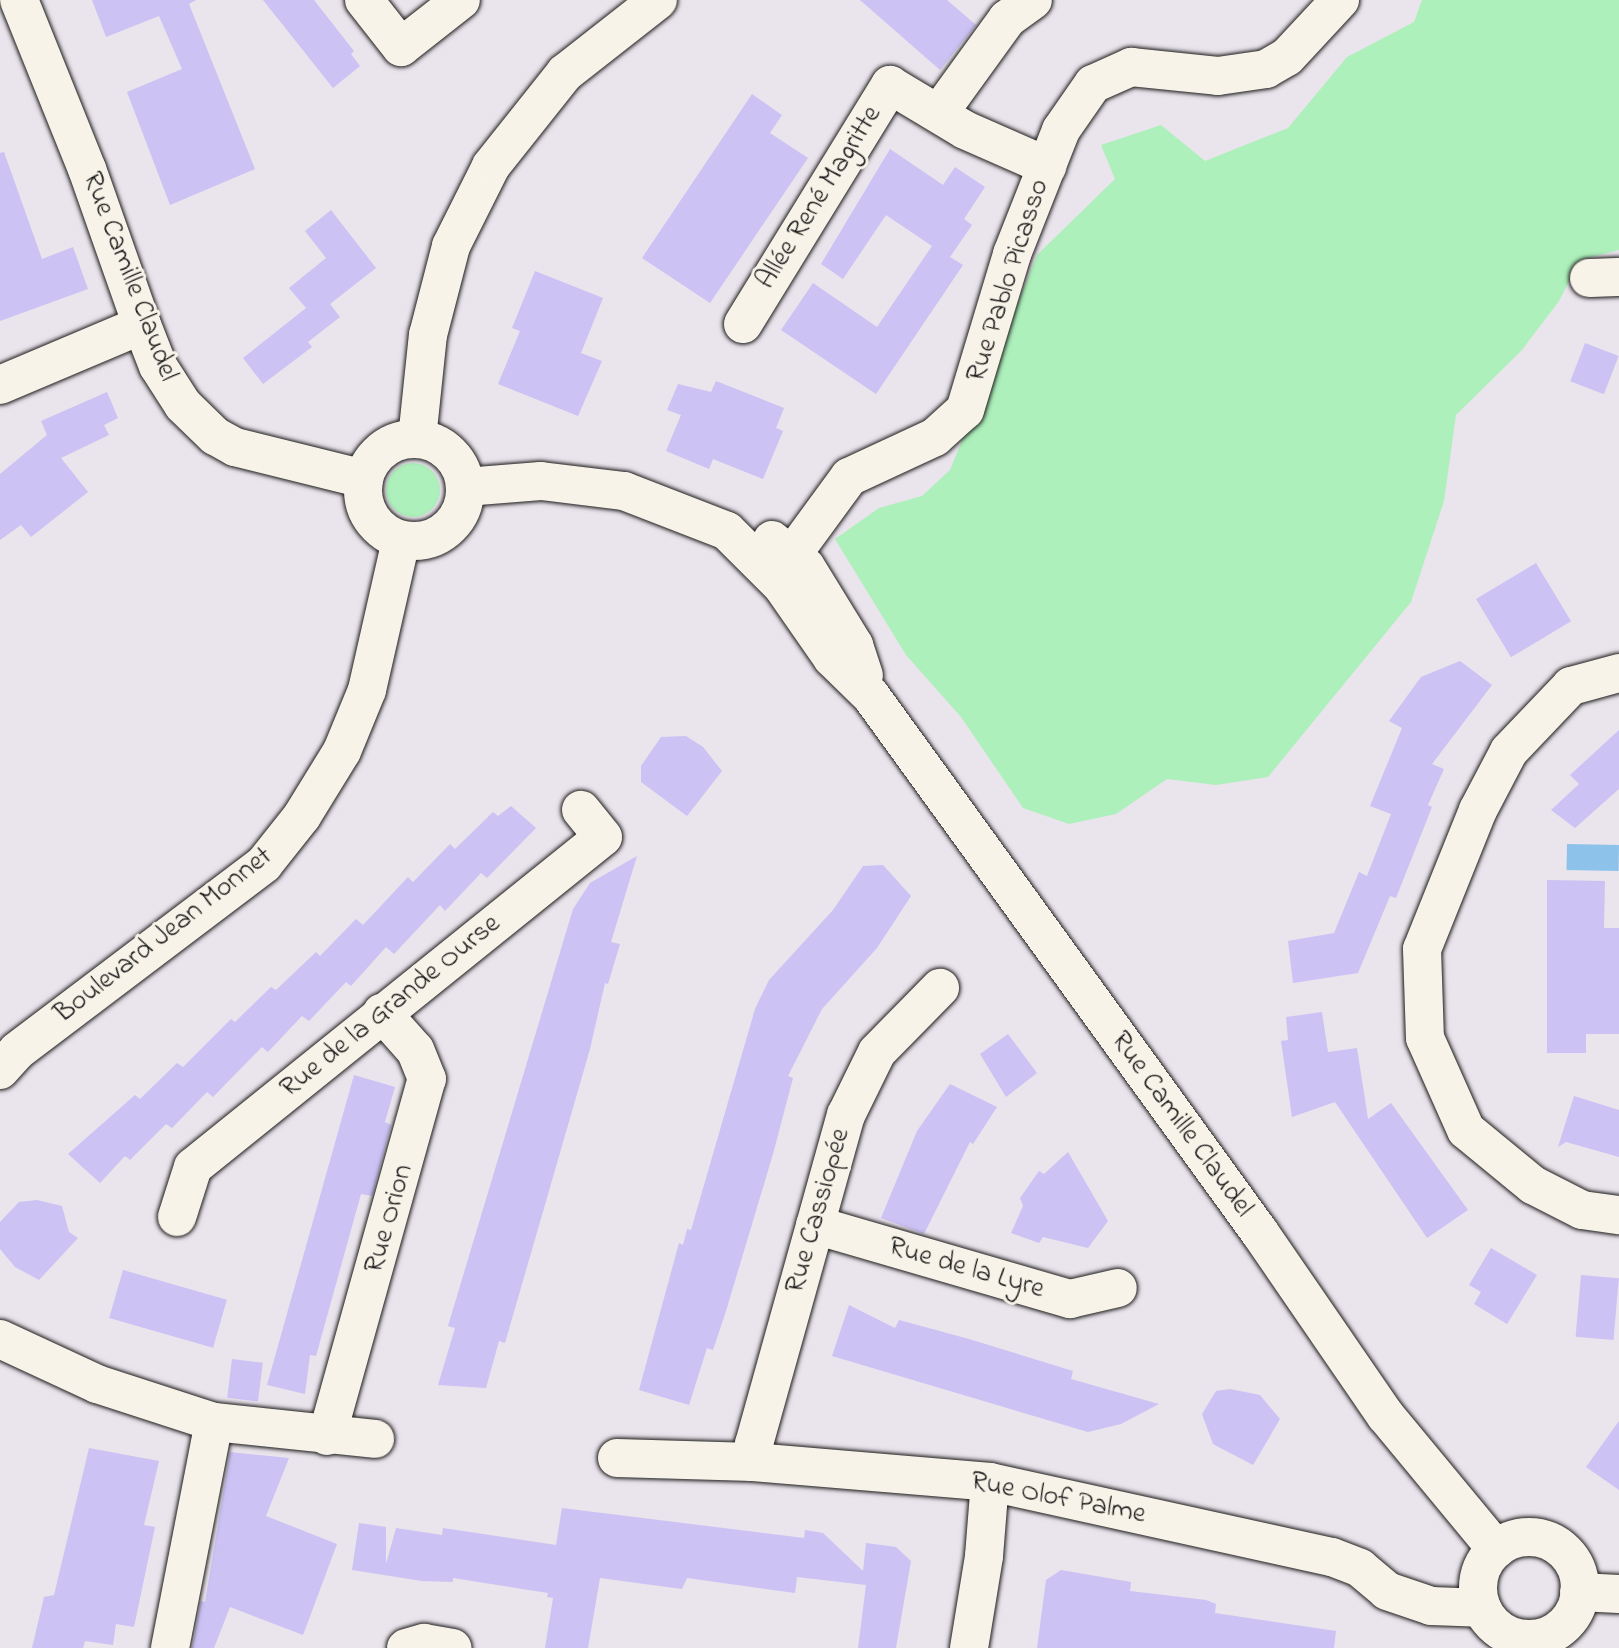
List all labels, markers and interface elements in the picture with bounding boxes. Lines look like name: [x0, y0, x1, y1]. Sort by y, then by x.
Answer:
street label: Allée René Magritte: [750, 100, 890, 296]
street label: Rue Camille Claudel: [74, 168, 184, 386]
street label: Rue Pablo Picasso: [960, 175, 1058, 387]
street label: Boulevard Jean Monnet: [48, 841, 280, 1031]
street label: Rue de la Grande Ourse: [274, 908, 508, 1106]
street label: Rue Camille Claudel: [1102, 1026, 1260, 1224]
street label: Rue Cassiopée: [779, 1125, 859, 1297]
street label: Rue Orion: [358, 1161, 422, 1277]
street label: Rue de la Lyre: [884, 1231, 1048, 1307]
street label: Rue Olof Palme: [968, 1466, 1148, 1532]

